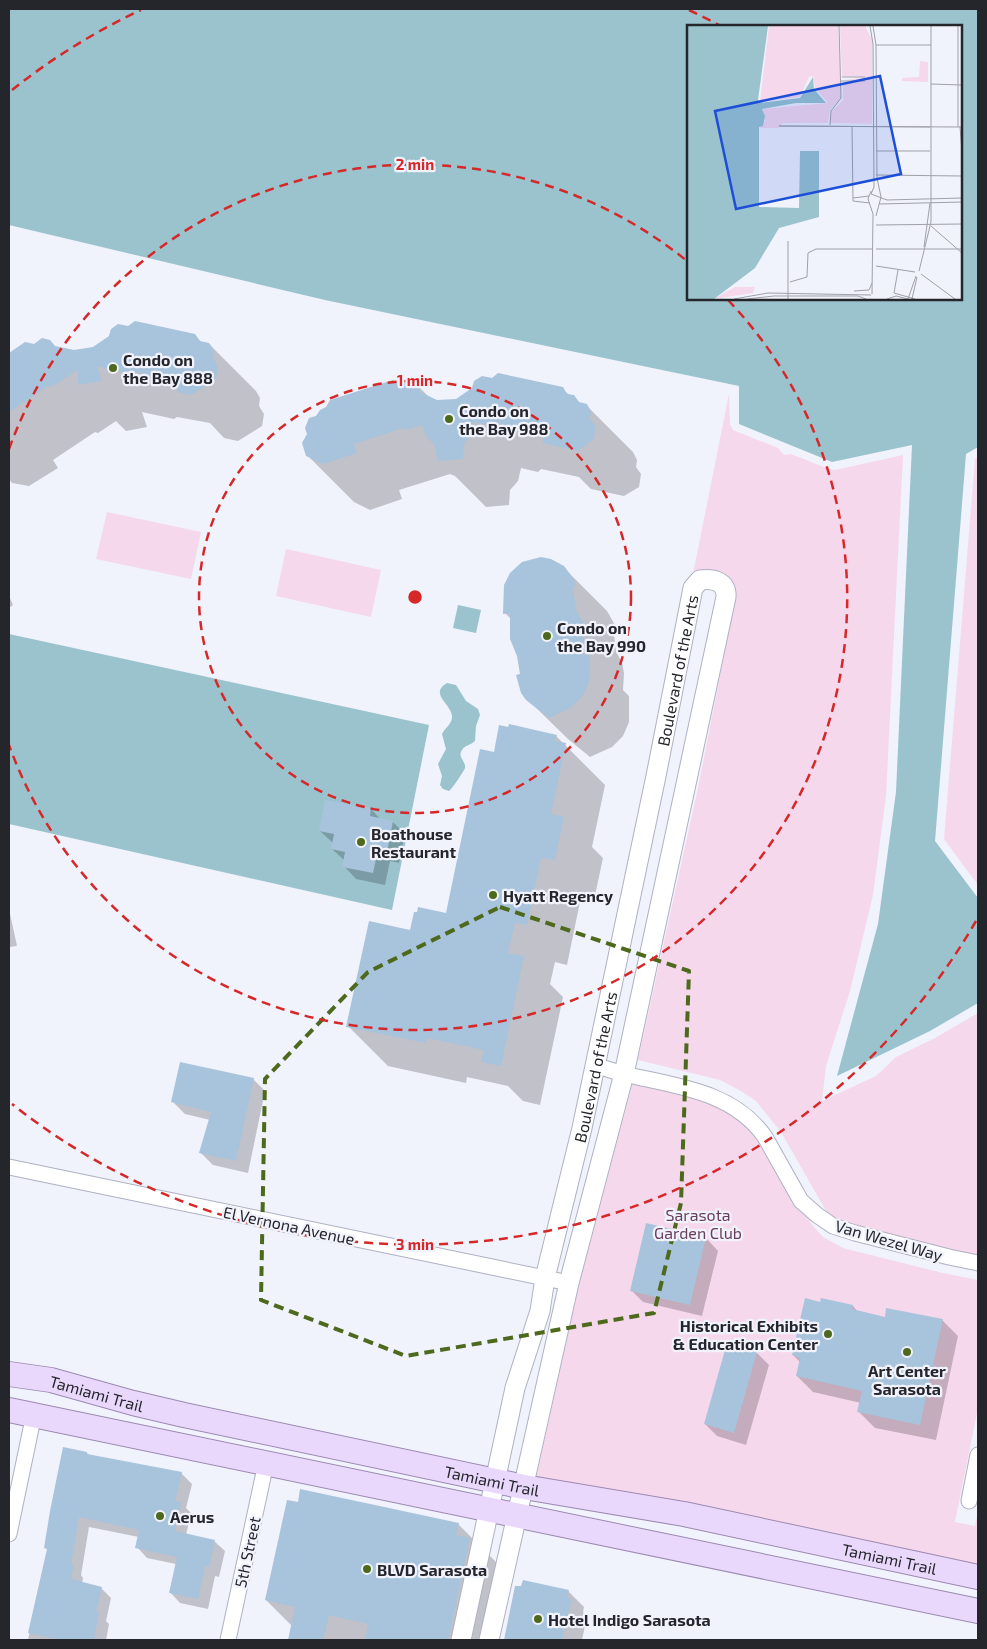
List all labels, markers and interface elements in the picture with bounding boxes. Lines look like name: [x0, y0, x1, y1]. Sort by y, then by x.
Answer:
inset map: [687, 25, 962, 300]
text: 2 min: [396, 155, 434, 173]
place label: Condo on the Bay 888: [123, 350, 213, 388]
marker: Condo on the Bay 888: [107, 362, 119, 374]
text: 1 min: [397, 371, 433, 389]
place label: Condo on the Bay 988: [459, 401, 549, 439]
marker: Condo on the Bay 988: [443, 413, 455, 425]
centre of rings: [406, 588, 424, 606]
street label: Boulevard of the Arts: [653, 593, 701, 747]
place label: Condo on the Bay 990: [557, 618, 646, 656]
marker: Condo on the Bay 990: [541, 630, 553, 642]
place label: Boathouse Restaurant: [371, 824, 456, 861]
marker: Boathouse Restaurant: [355, 836, 367, 848]
place label: Hyatt Regency: [503, 886, 613, 906]
marker: Hyatt Regency: [487, 889, 499, 901]
street label: Boulevard of the Arts: [569, 990, 620, 1144]
street label: El Vernona Avenue: [222, 1202, 356, 1248]
park label: Sarasota Garden Club: [654, 1205, 742, 1242]
street label: Van Wezel Way: [833, 1216, 945, 1265]
text: 3 min: [396, 1235, 434, 1253]
place label: Historical Exhibits & Education Center: [673, 1316, 818, 1353]
marker: Historical Exhibits & Education Center: [822, 1328, 834, 1340]
marker: Art Center Sarasota: [901, 1346, 913, 1358]
place label: Art Center Sarasota: [868, 1361, 946, 1398]
street label: Tamiami Trail: [48, 1371, 146, 1415]
street label: Tamiami Trail: [443, 1461, 541, 1499]
place label: Aerus: [170, 1507, 214, 1526]
marker: Aerus: [154, 1510, 166, 1522]
street label: 5th Street: [230, 1515, 264, 1589]
street label: Tamiami Trail: [840, 1539, 939, 1577]
place label: BLVD Sarasota: [377, 1560, 487, 1579]
marker: BLVD Sarasota: [361, 1563, 373, 1575]
place label: Hotel Indigo Sarasota: [548, 1610, 711, 1629]
marker: Hotel Indigo Sarasota: [532, 1613, 544, 1625]

